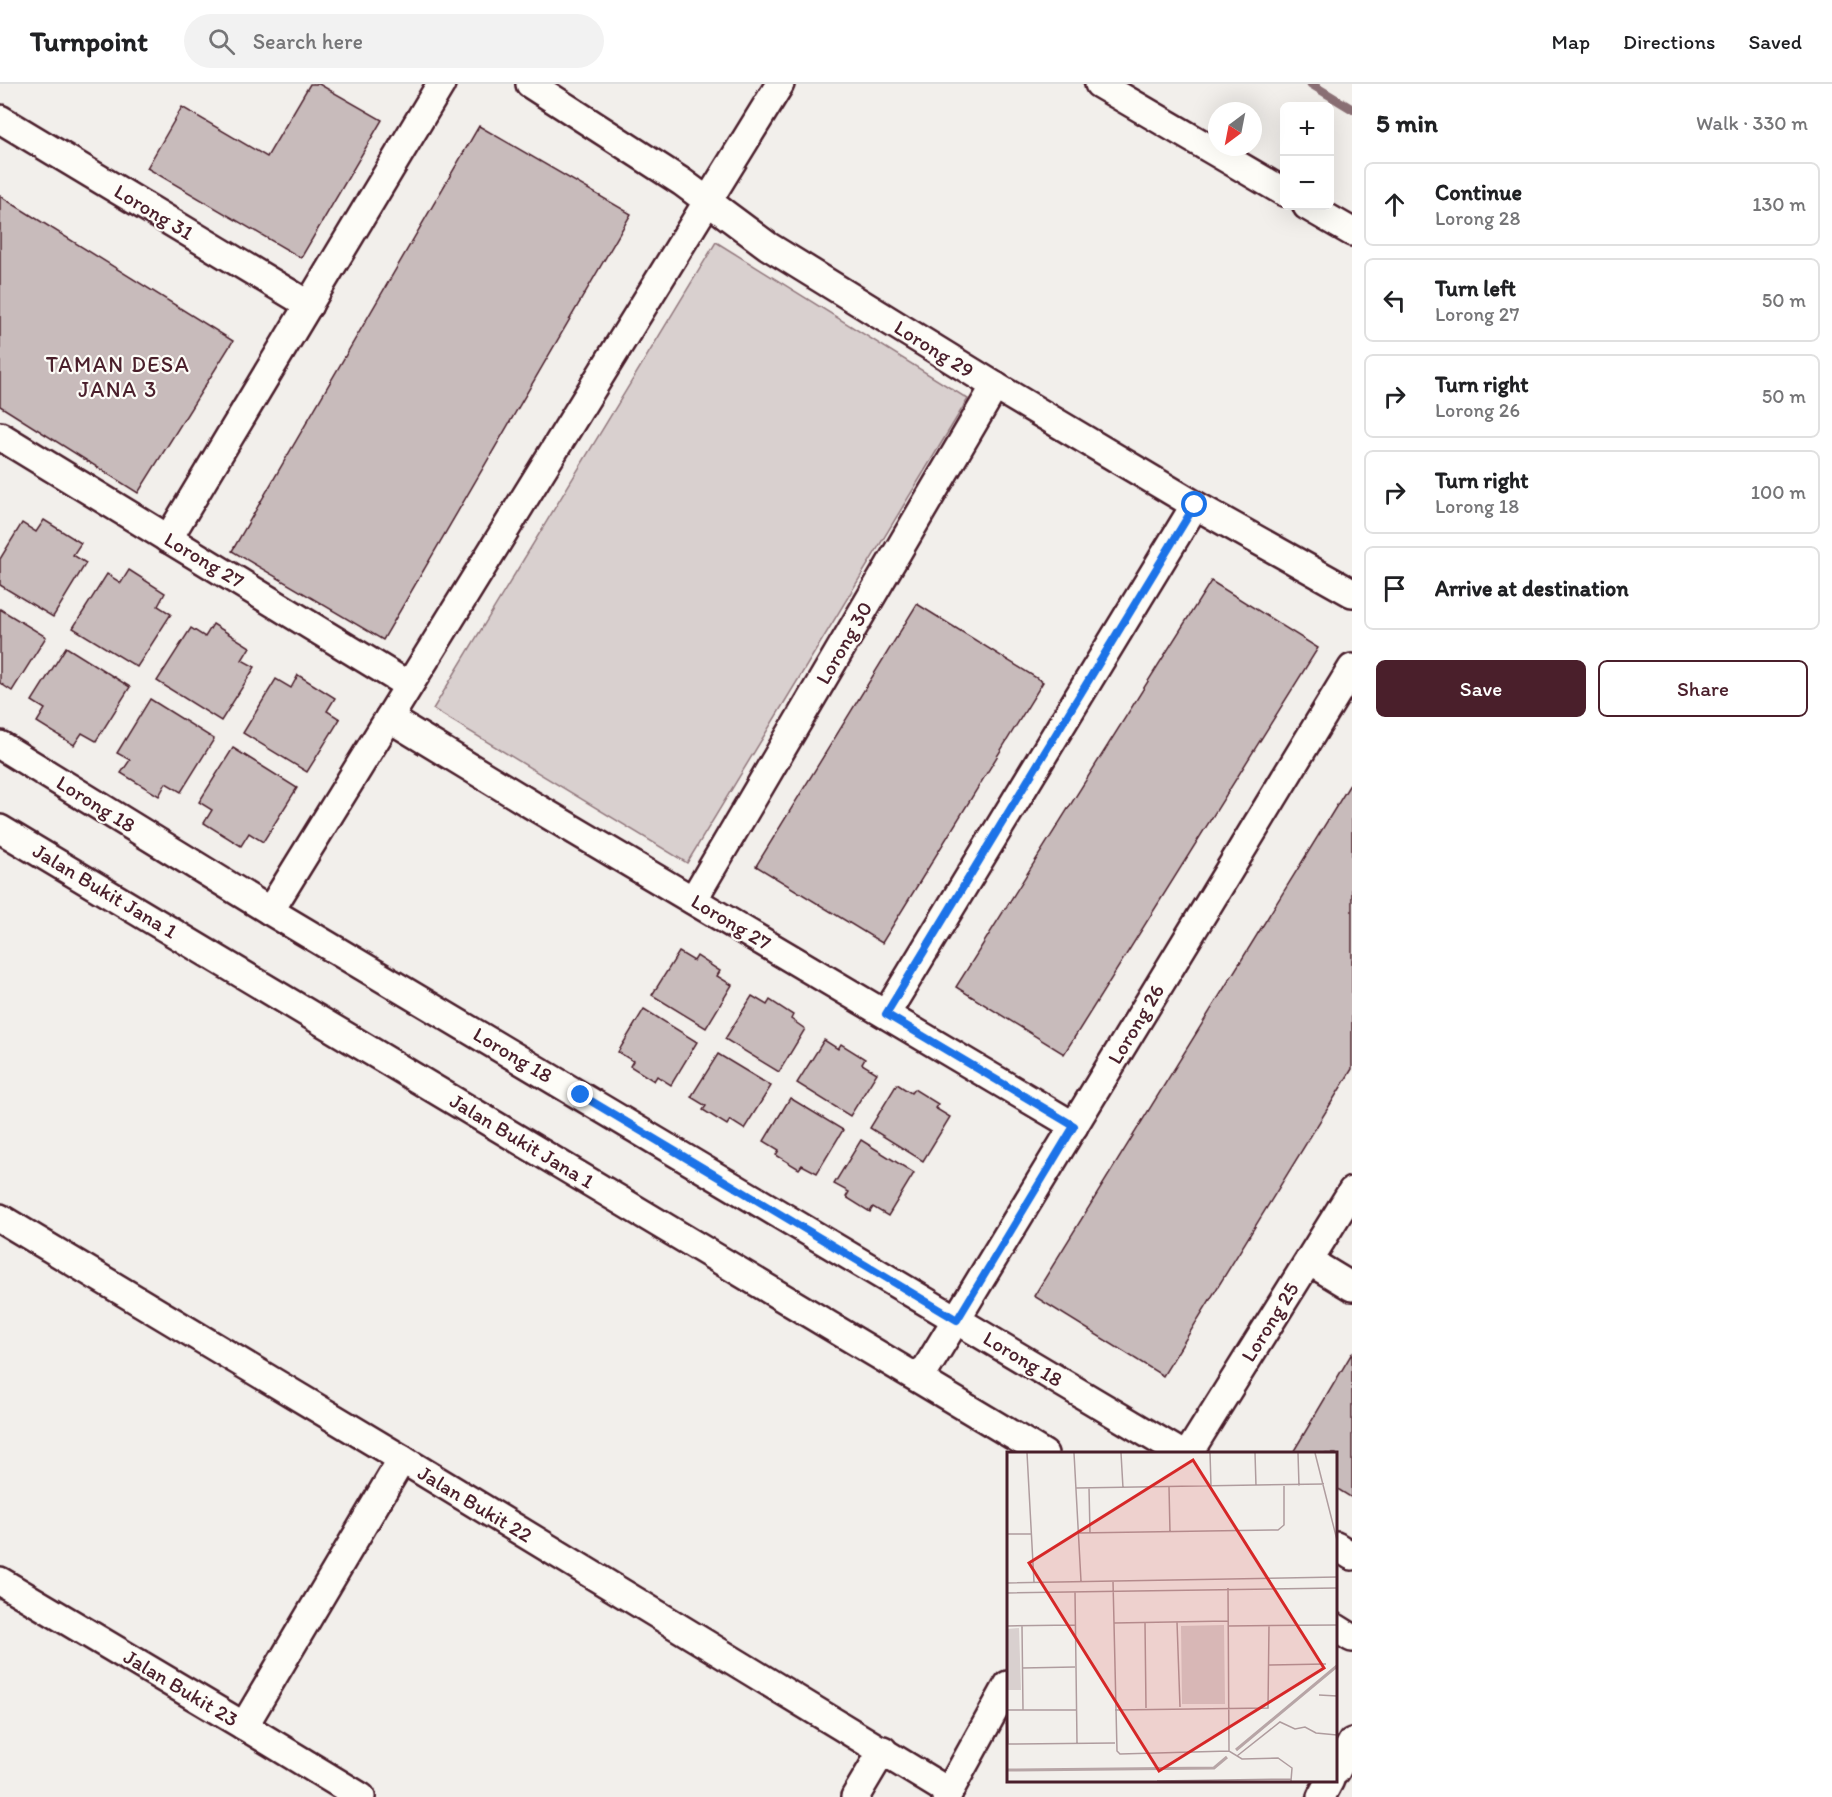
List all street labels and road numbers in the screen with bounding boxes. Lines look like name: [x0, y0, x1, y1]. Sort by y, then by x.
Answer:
street label: Lorong 31: [110, 178, 199, 245]
street label: Lorong 29: [890, 314, 979, 383]
street label: Lorong 27: [160, 526, 249, 593]
street label: Lorong 30: [810, 597, 877, 689]
street label: Lorong 18: [52, 770, 140, 838]
street label: Jalan Bukit Jana 1: [29, 838, 182, 944]
street label: Lorong 27: [687, 888, 776, 955]
street label: Lorong 26: [1102, 979, 1169, 1068]
street label: Lorong 18: [469, 1021, 558, 1088]
street label: Jalan Bukit Jana 1: [446, 1088, 599, 1194]
street label: Lorong 25: [1235, 1277, 1304, 1366]
street label: Lorong 18: [979, 1325, 1068, 1392]
street label: Jalan Bukit 22: [414, 1460, 537, 1547]
street label: Jalan Bukit 23: [119, 1644, 243, 1732]

